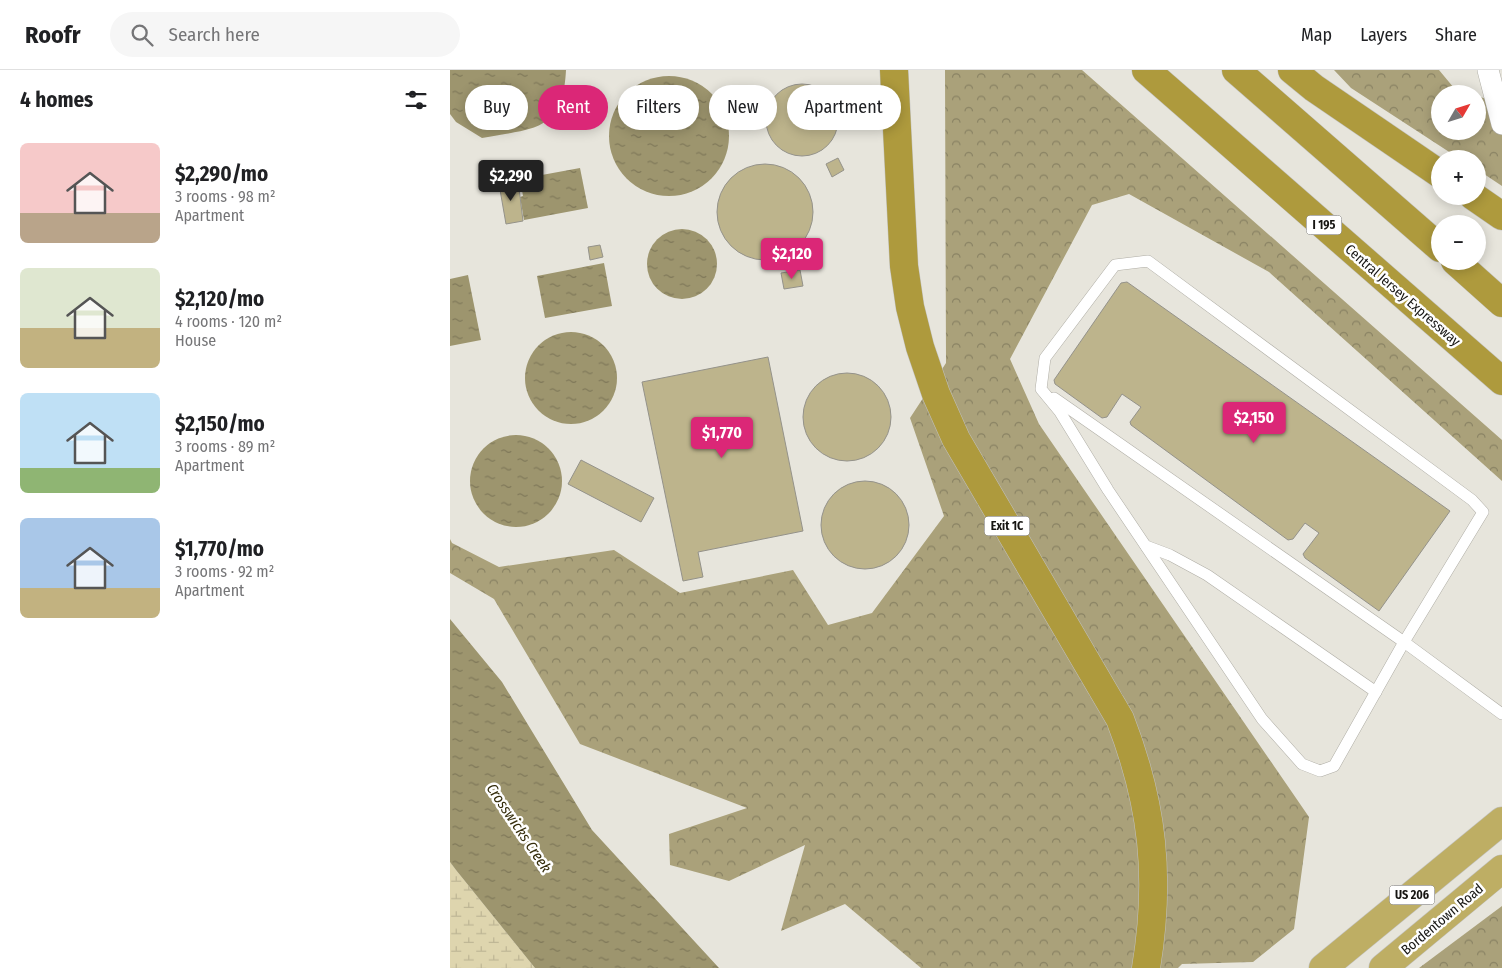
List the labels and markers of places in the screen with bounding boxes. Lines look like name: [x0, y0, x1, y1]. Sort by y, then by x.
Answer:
pin: $2,290: [470, 160, 552, 202]
pin: $2,120: [751, 238, 833, 280]
pin: $2,150: [1213, 402, 1295, 444]
pin: $1,770: [681, 416, 763, 459]

